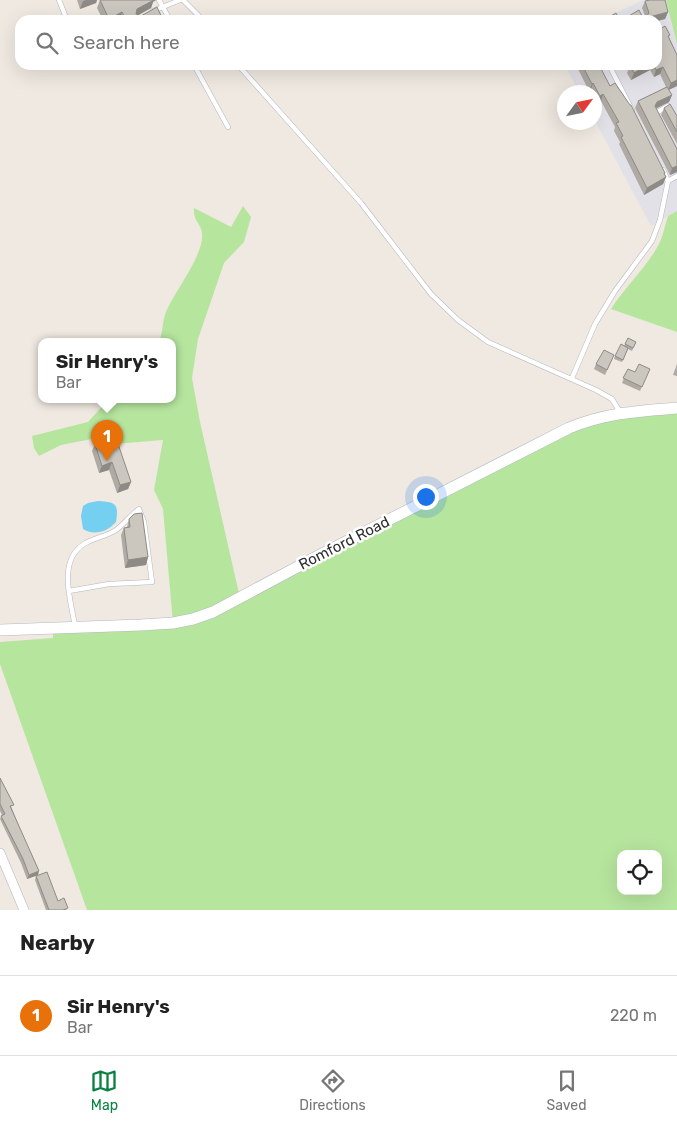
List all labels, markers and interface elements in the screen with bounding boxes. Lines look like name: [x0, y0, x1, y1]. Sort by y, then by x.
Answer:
search box: [15, 15, 662, 70]
icon: search: [33, 29, 61, 57]
text: Search here: [73, 31, 180, 54]
north arrow: [557, 85, 602, 130]
popup: [38, 338, 176, 403]
text: Sir Henry's: [56, 350, 158, 373]
text: Bar: [56, 373, 81, 392]
pin: 1: [91, 420, 123, 461]
your location: [413, 484, 439, 510]
street label: Romford Road: [296, 512, 392, 574]
map controls: [617, 850, 662, 895]
button: locate: [617, 850, 662, 895]
text: Nearby: [20, 930, 95, 955]
text: Sir Henry's: [67, 995, 170, 1018]
text: 1: [32, 1006, 40, 1025]
text: 220 m: [610, 1006, 657, 1025]
text: Bar: [67, 1018, 93, 1037]
tab: Map: [90, 1067, 118, 1114]
tab: Directions: [299, 1067, 366, 1114]
tab: Saved: [547, 1067, 587, 1114]

